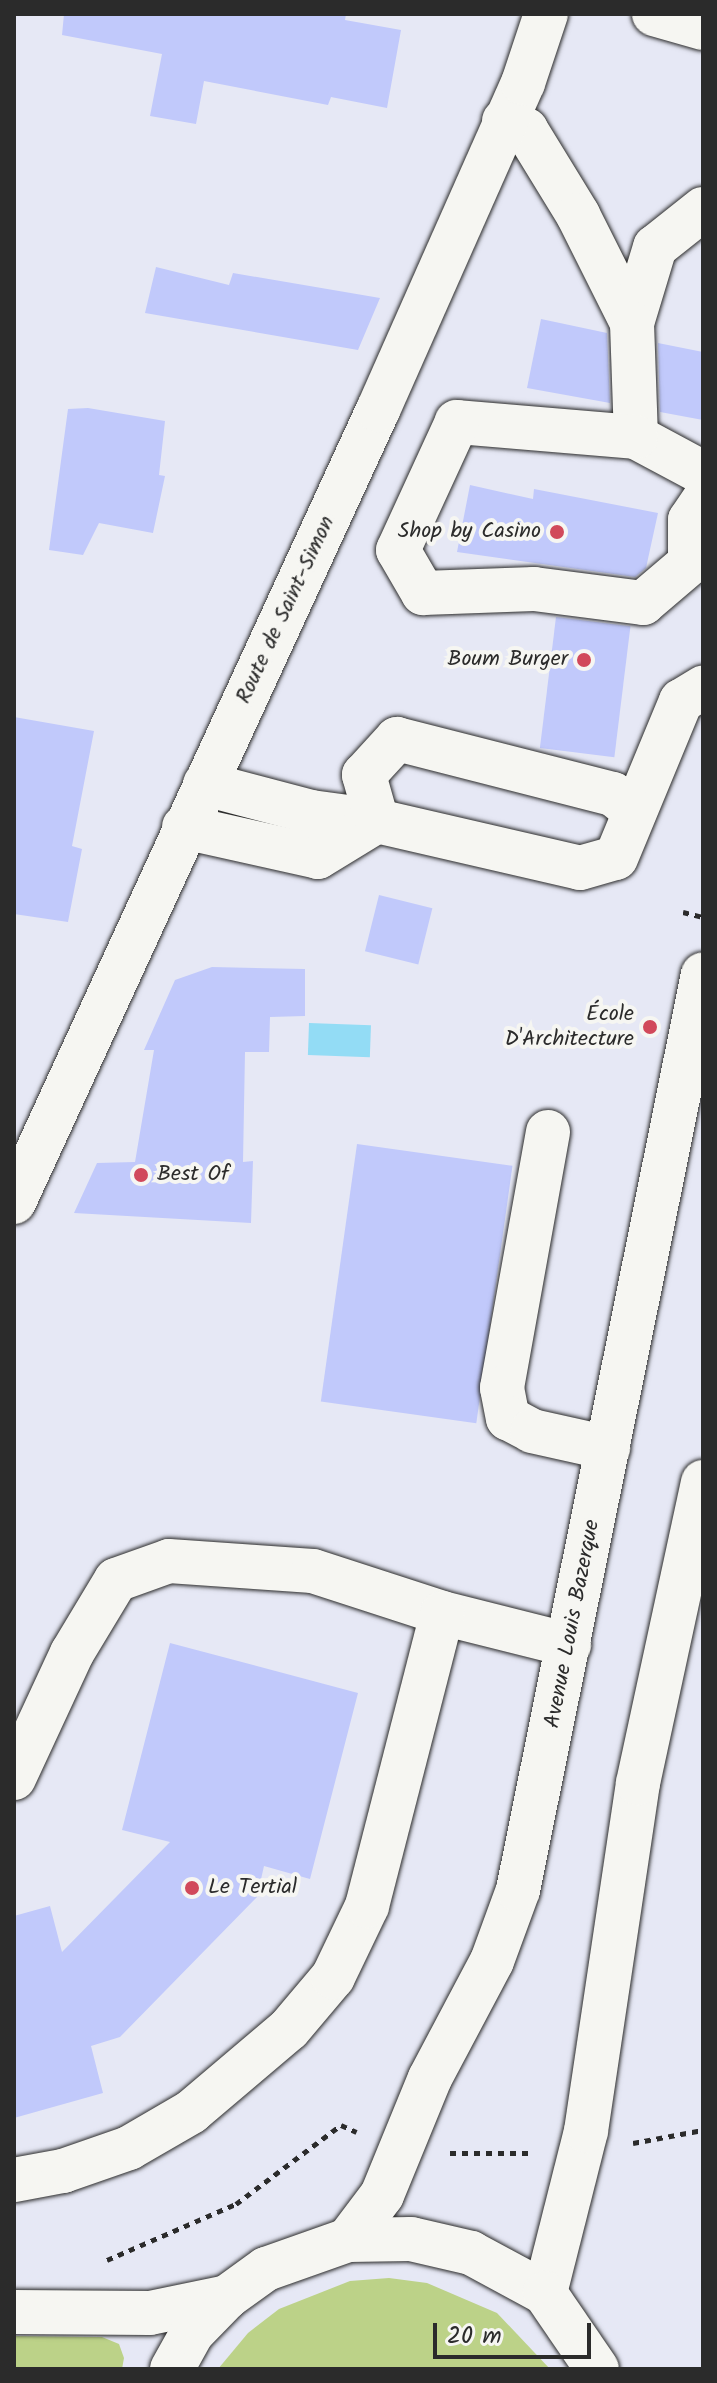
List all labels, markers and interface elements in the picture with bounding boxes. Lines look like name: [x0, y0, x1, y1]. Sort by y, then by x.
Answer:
street label: Route de Saint-Simon: [231, 512, 341, 708]
place label: Shop by Casino: [398, 519, 541, 545]
marker: Shop by Casino: [548, 523, 566, 541]
place label: Boum Burger: [448, 647, 568, 673]
marker: Boum Burger: [575, 651, 593, 669]
place label: École D'Architecture: [505, 1001, 634, 1052]
marker: École D'Architecture: [641, 1018, 659, 1036]
place label: Best Of: [157, 1162, 229, 1188]
marker: Best Of: [132, 1166, 150, 1184]
street label: Avenue Louis Bazerque: [540, 1518, 606, 1730]
place label: Le Tertial: [208, 1875, 297, 1901]
marker: Le Tertial: [183, 1879, 201, 1897]
scale bar: [437, 2307, 595, 2357]
text: 20 m: [447, 2317, 502, 2356]

